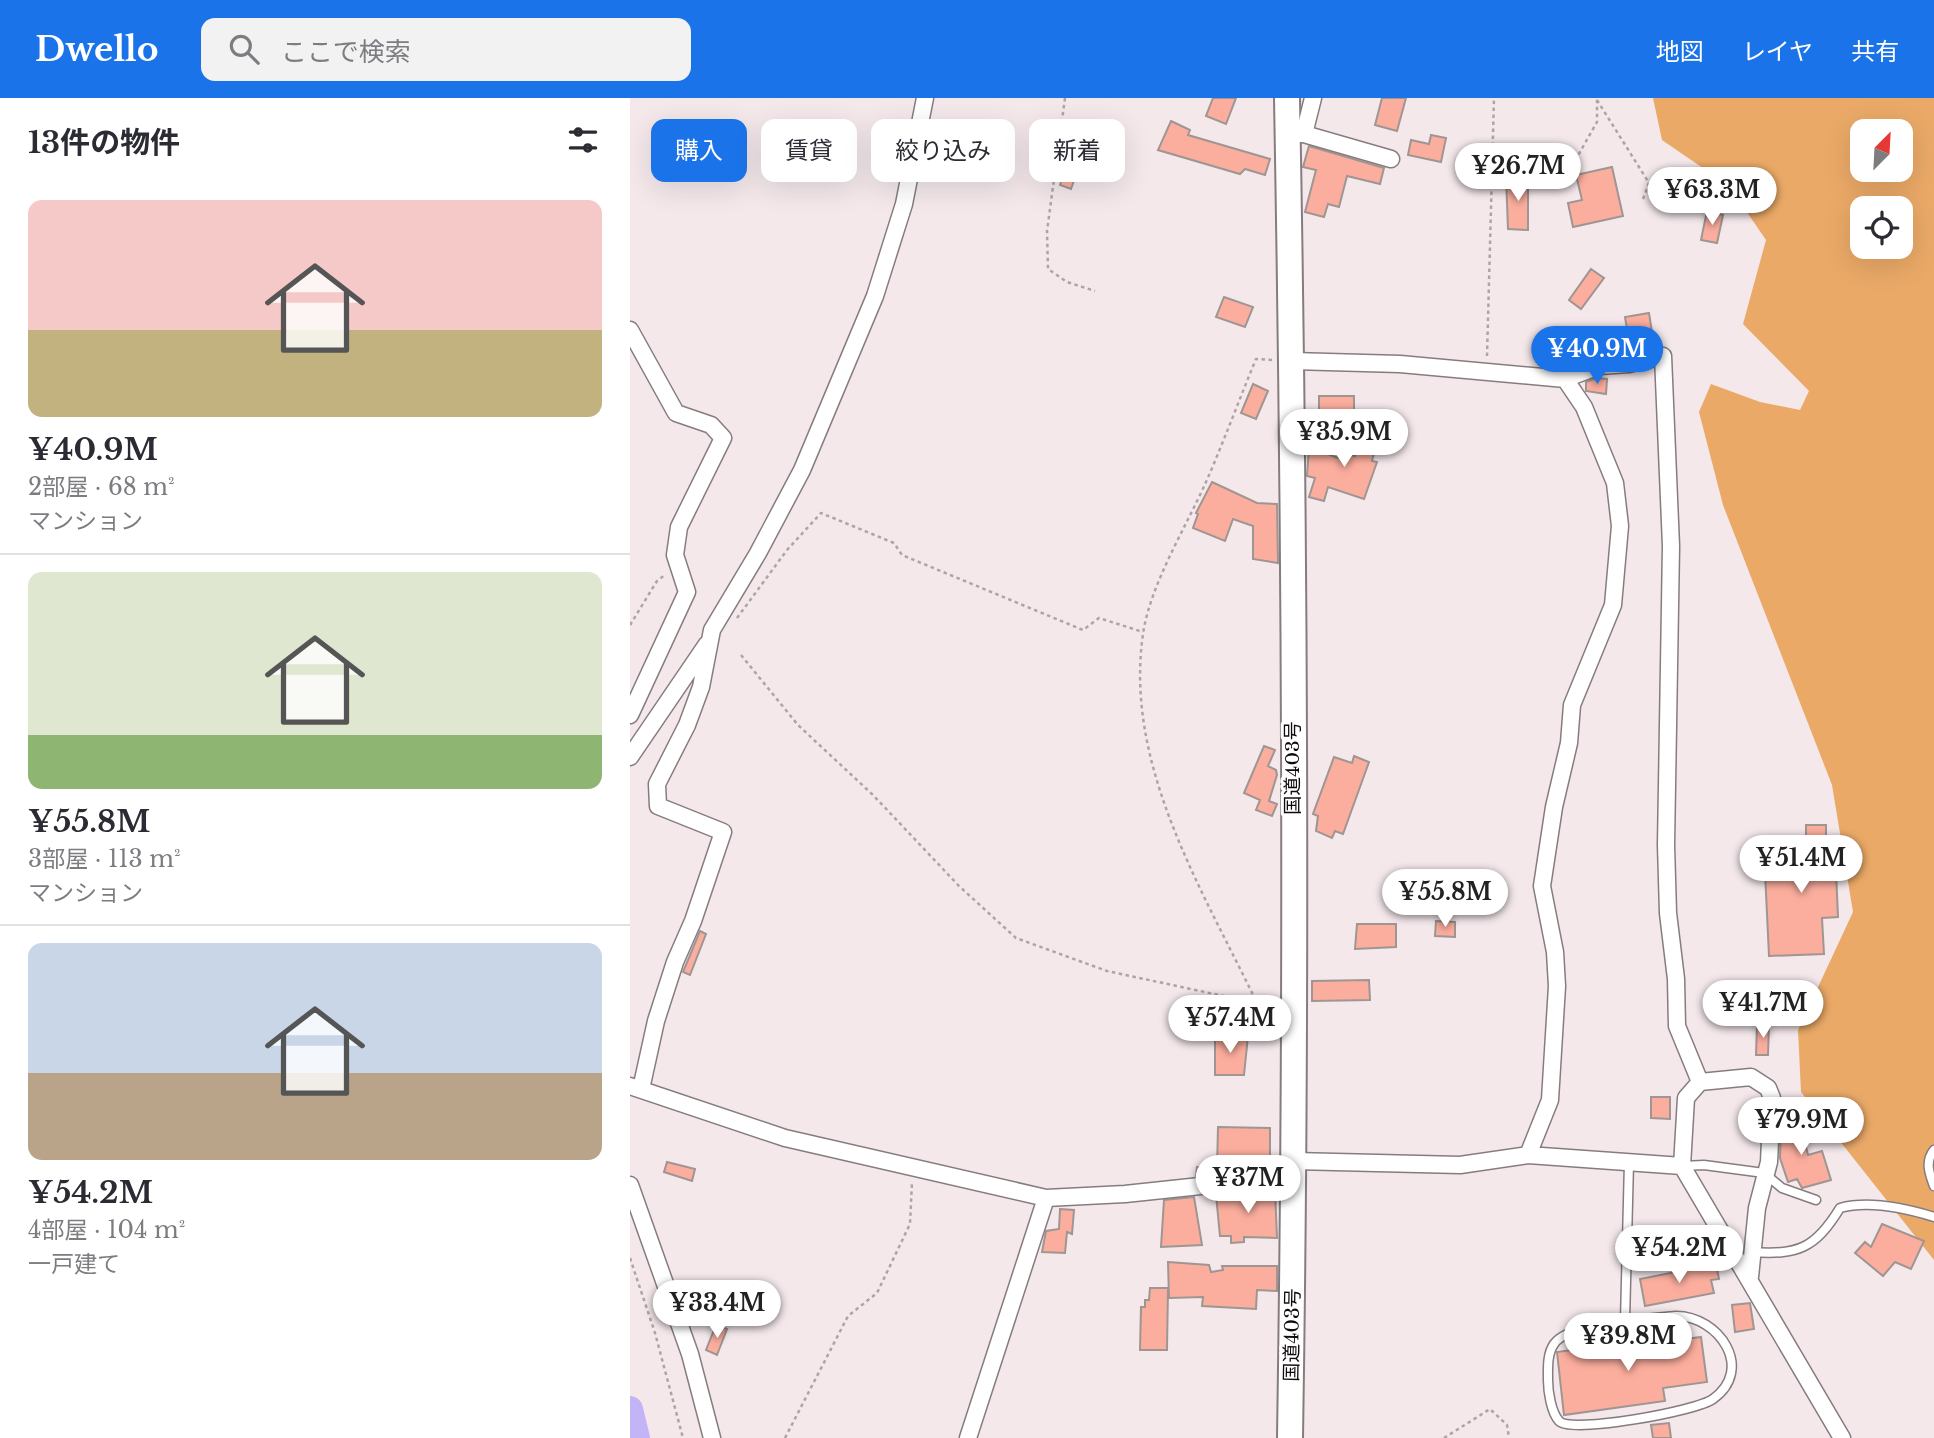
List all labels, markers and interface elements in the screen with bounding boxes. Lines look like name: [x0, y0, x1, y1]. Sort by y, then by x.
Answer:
search box: [201, 18, 691, 81]
text: Dwello: [35, 29, 159, 70]
icon: search: [225, 30, 263, 68]
text: ここで検索: [281, 36, 411, 68]
text: 地図: [1656, 37, 1704, 66]
text: レイヤ: [1742, 37, 1813, 66]
text: 共有: [1851, 37, 1899, 66]
chip: 購入: [651, 119, 747, 182]
chip: 賃貸: [761, 119, 857, 182]
chip: 絞り込み: [871, 119, 1015, 182]
chip: 新着: [1029, 119, 1125, 182]
north arrow: [1850, 119, 1913, 182]
map controls: [1850, 119, 1913, 259]
icon: filters: [564, 121, 602, 159]
text: 13件の物件: [28, 124, 180, 161]
pin: ¥26.7M: [1461, 144, 1575, 203]
text: ¥26.7M: [1471, 152, 1565, 180]
pin: ¥63.3M: [1655, 167, 1769, 227]
text: ¥63.3M: [1664, 176, 1760, 204]
button: locate: [1850, 196, 1913, 259]
icon: home: [252, 245, 378, 371]
pin: ¥40.9M: [1540, 327, 1654, 386]
text: ¥40.9M: [1547, 335, 1647, 363]
pin: ¥35.9M: [1287, 410, 1401, 469]
text: ¥35.9M: [1296, 418, 1392, 446]
text: ¥40.9M: [28, 431, 158, 468]
text: 2部屋 · 68 m²: [28, 473, 175, 501]
text: マンション: [28, 507, 143, 535]
icon: home: [252, 617, 378, 743]
street label: 国道403号: [1281, 721, 1304, 815]
text: ¥55.8M: [28, 803, 150, 840]
pin: ¥51.4M: [1744, 836, 1858, 895]
text: ¥51.4M: [1756, 844, 1846, 872]
text: 3部屋 · 113 m²: [28, 845, 180, 873]
pin: ¥55.8M: [1388, 870, 1502, 929]
text: ¥55.8M: [1398, 878, 1492, 906]
text: マンション: [28, 879, 143, 907]
pin: ¥41.7M: [1706, 981, 1820, 1040]
icon: home: [252, 988, 378, 1114]
text: ¥41.7M: [1718, 989, 1808, 1017]
pin: ¥57.4M: [1173, 996, 1287, 1055]
text: ¥57.4M: [1184, 1004, 1276, 1032]
pin: ¥79.9M: [1744, 1098, 1858, 1157]
text: ¥79.9M: [1754, 1106, 1848, 1134]
pin: ¥37M: [1207, 1156, 1289, 1215]
text: ¥37M: [1212, 1164, 1284, 1192]
text: ¥54.2M: [28, 1174, 153, 1211]
text: 4部屋 · 104 m²: [28, 1216, 185, 1244]
pin: ¥54.2M: [1622, 1226, 1736, 1285]
text: ¥54.2M: [1631, 1234, 1727, 1262]
text: 一戸建て: [28, 1250, 120, 1278]
pin: ¥33.4M: [660, 1280, 774, 1340]
street label: 国道403号: [1280, 1288, 1304, 1382]
text: ¥33.4M: [669, 1289, 765, 1317]
pin: ¥39.8M: [1571, 1314, 1685, 1373]
text: ¥39.8M: [1580, 1322, 1676, 1350]

